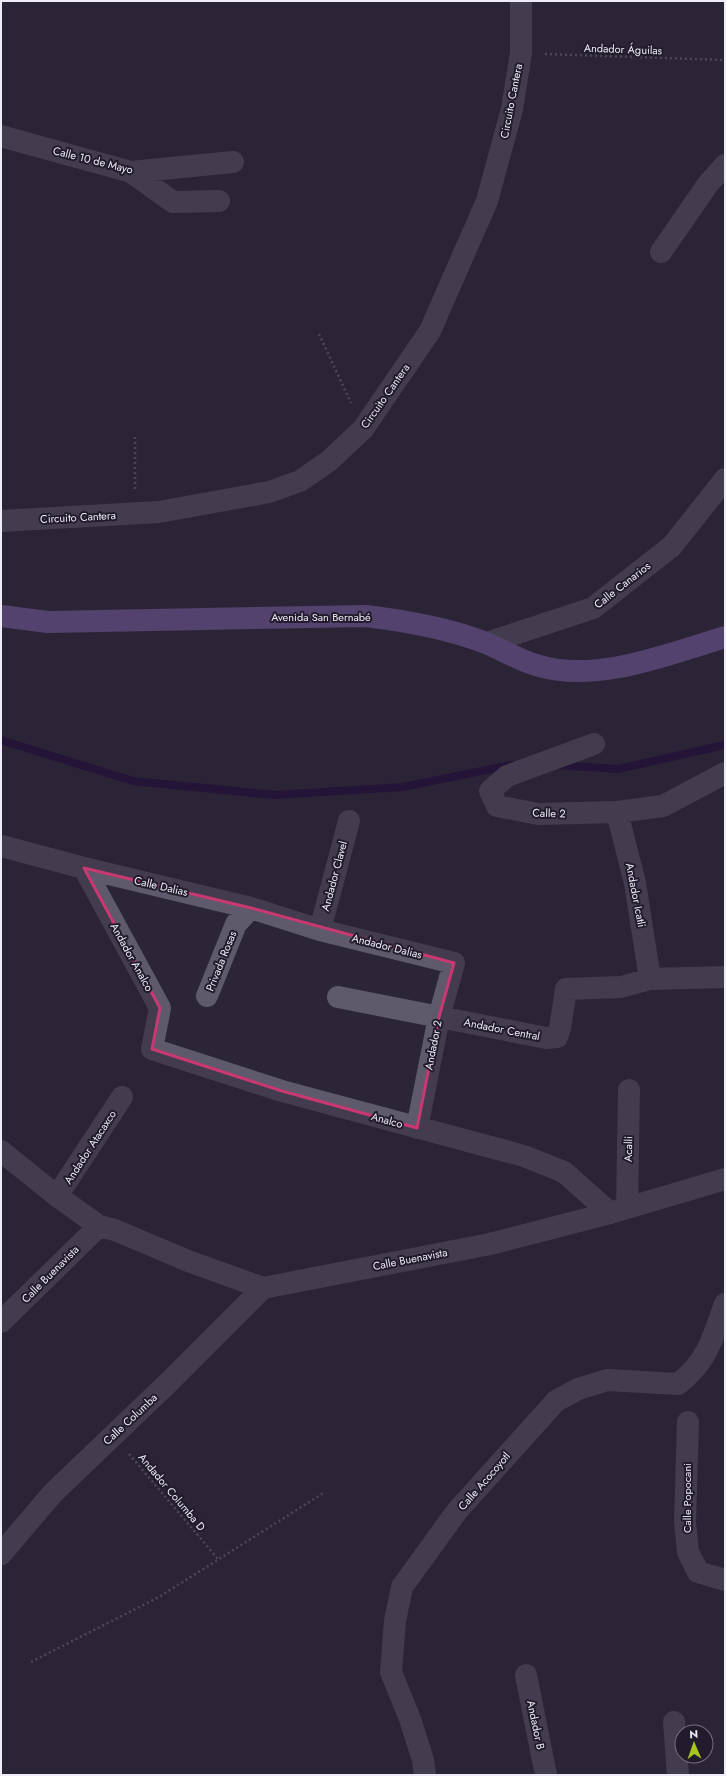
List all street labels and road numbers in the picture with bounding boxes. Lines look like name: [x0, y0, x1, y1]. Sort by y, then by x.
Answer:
street label: Andador Águilas: [584, 40, 663, 58]
street label: Circuito Cantera: [496, 62, 526, 140]
street label: Calle 10 de Mayo: [51, 142, 135, 178]
street label: Circuito Cantera: [357, 360, 413, 432]
street label: Circuito Cantera: [40, 507, 116, 527]
street label: Calle Canarios: [590, 557, 654, 612]
street label: Avenida San Bernabé: [271, 609, 371, 625]
street label: Calle 2: [532, 804, 566, 822]
street label: Andador Clavel: [317, 839, 351, 913]
street label: Andador Icatli: [622, 861, 650, 929]
street label: Calle Dalias: [133, 872, 190, 900]
street label: Andador Analco: [107, 920, 157, 994]
street label: Privada Rosas: [202, 928, 241, 994]
street label: Andador Dalias: [350, 930, 424, 963]
street label: Andador Central: [463, 1014, 541, 1044]
street label: Andador 2: [420, 1019, 446, 1071]
street label: Andador Atacaxco: [60, 1107, 120, 1187]
street label: Analco: [369, 1108, 405, 1132]
street label: Acalli: [620, 1136, 636, 1162]
street label: Calle Buenavista: [18, 1242, 82, 1306]
street label: Calle Buenavista: [371, 1244, 449, 1274]
street label: Calle Columba: [99, 1390, 161, 1448]
street label: Calle Acocoyotl: [454, 1448, 514, 1514]
street label: Andador Columba D: [135, 1450, 210, 1535]
street label: Calle Popocani: [679, 1463, 695, 1533]
street label: Andador B: [523, 1699, 549, 1751]

